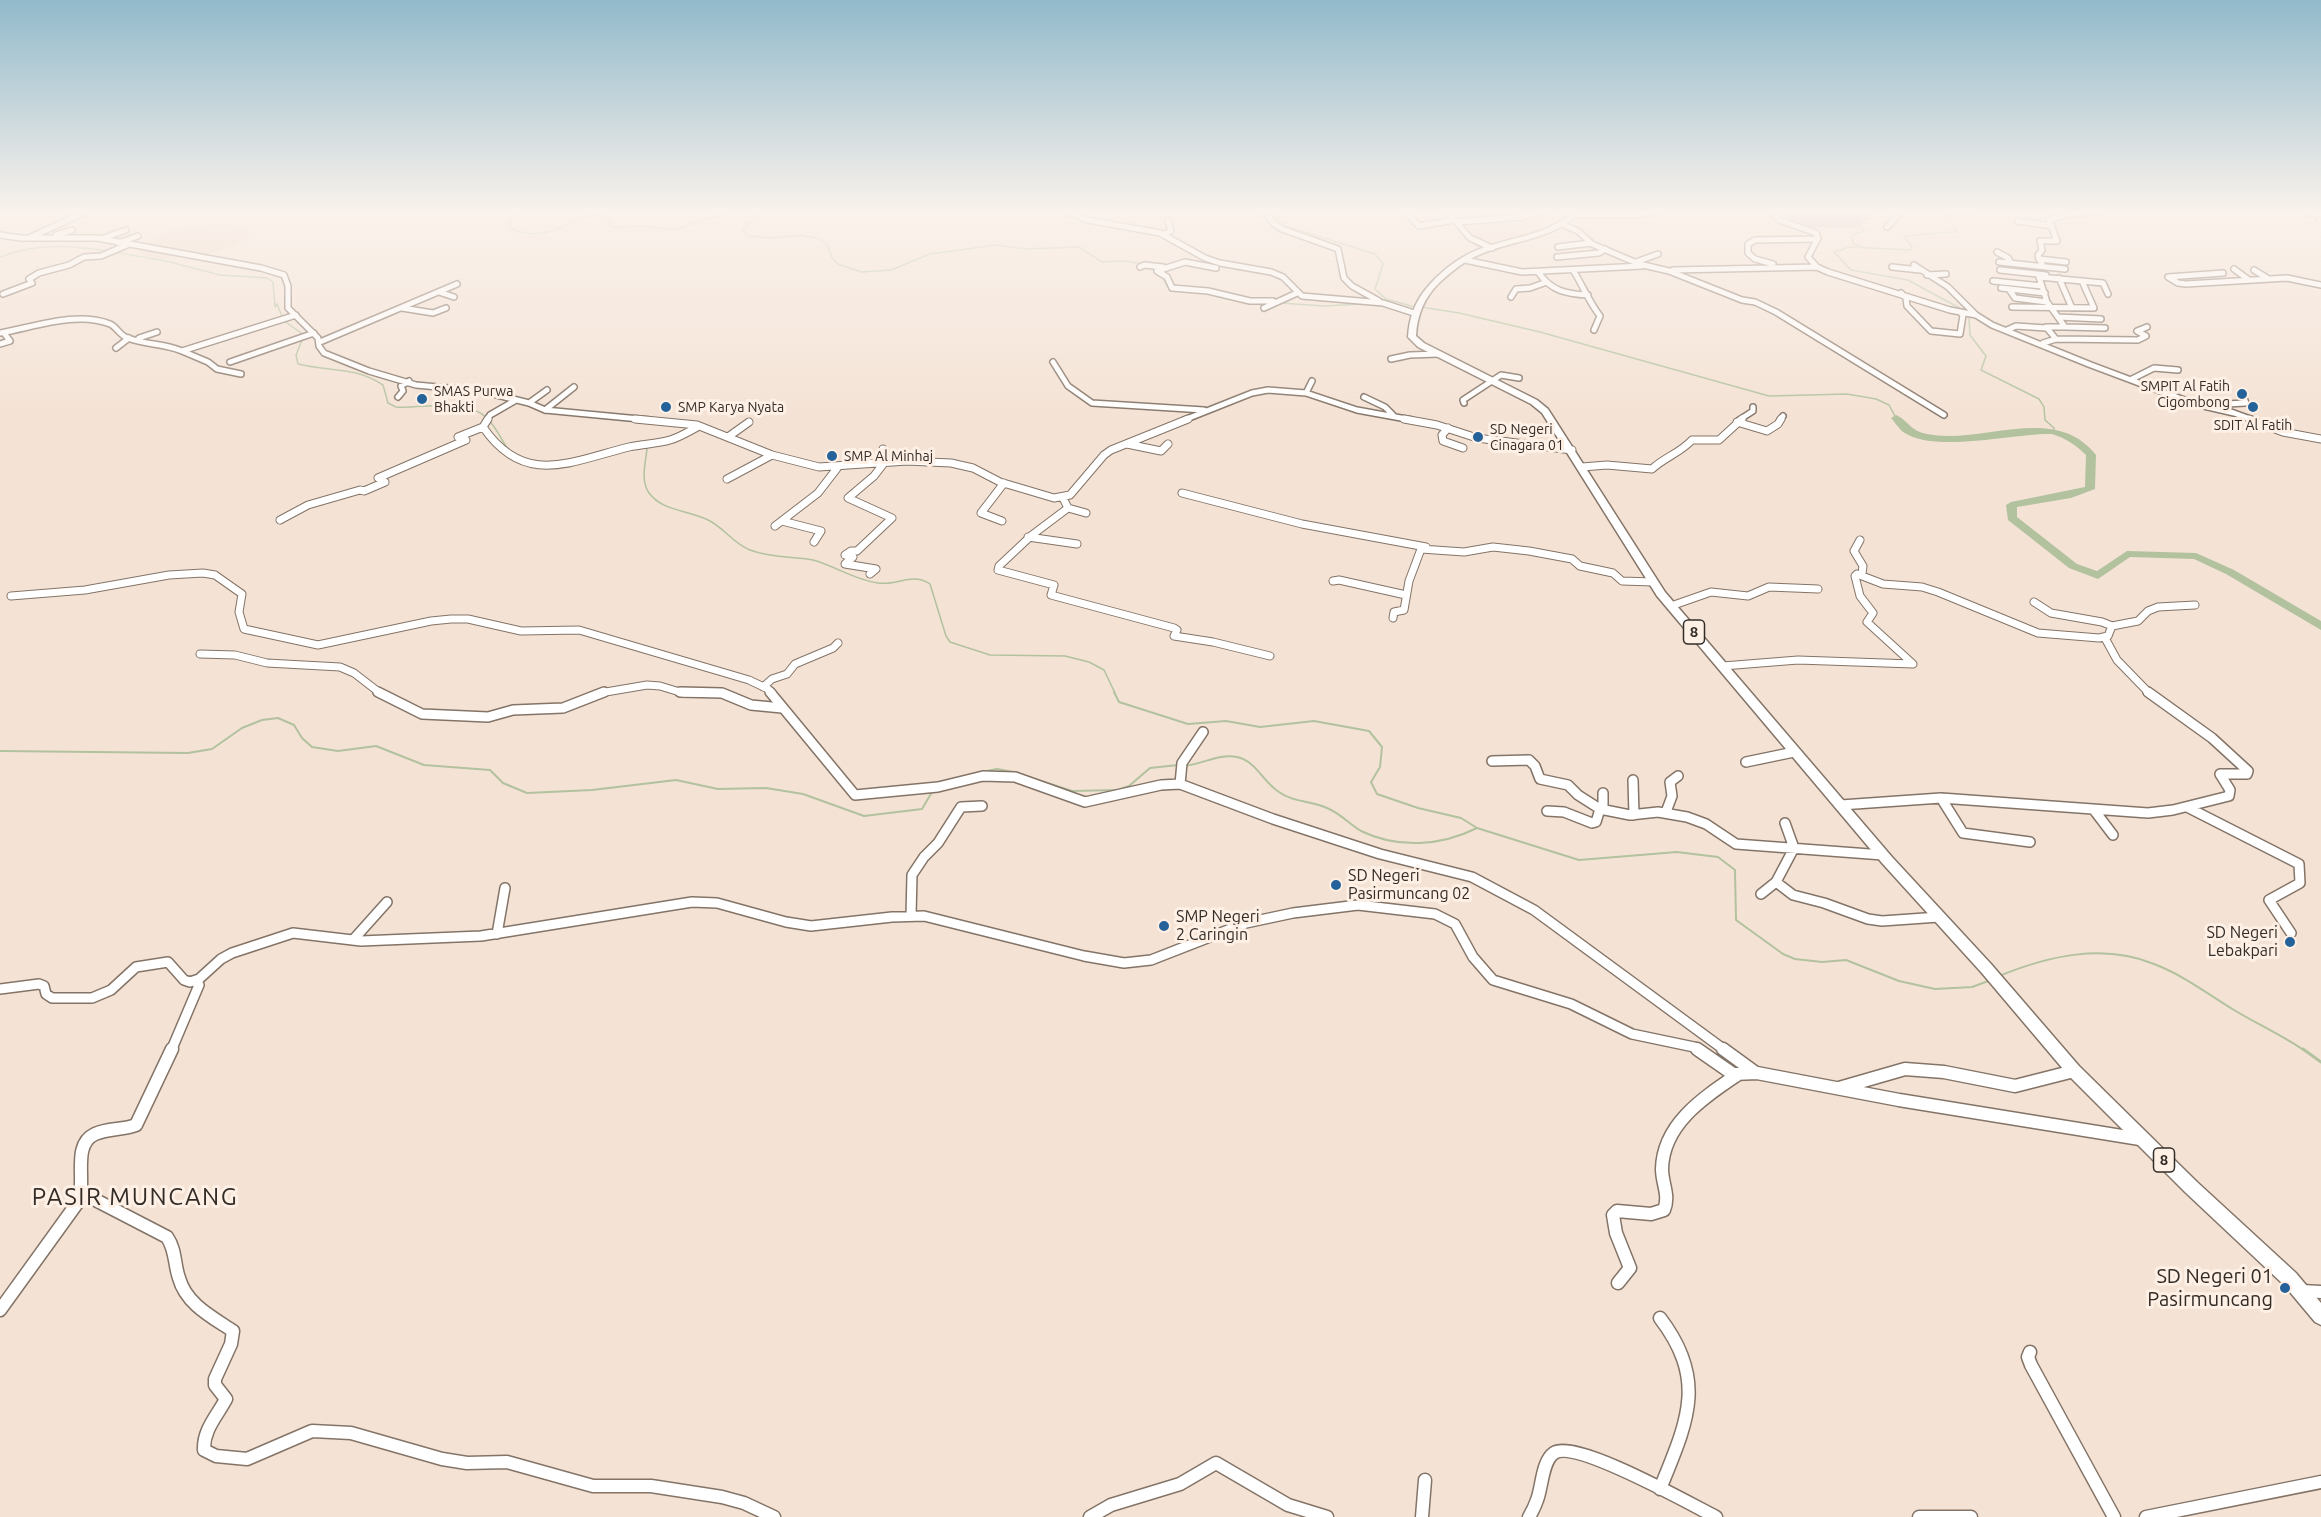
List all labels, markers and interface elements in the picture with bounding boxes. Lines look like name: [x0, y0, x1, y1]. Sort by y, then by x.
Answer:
place label: SMPIT Al Fatih Cigombong: [2141, 378, 2230, 410]
place label: SMAS Purwa Bhakti: [434, 383, 513, 416]
marker: SMPIT Al Fatih Cigombong: [2235, 387, 2249, 401]
marker: SMAS Purwa Bhakti: [415, 392, 429, 406]
place label: SMP Karya Nyata: [678, 399, 784, 415]
marker: SMP Karya Nyata: [659, 400, 673, 414]
marker: SDIT Al Fatih: [2246, 400, 2260, 414]
place label: SDIT Al Fatih: [2214, 417, 2292, 433]
place label: SD Negeri Cinagara 01: [1490, 421, 1564, 454]
marker: SD Negeri Cinagara 01: [1471, 430, 1485, 444]
place label: SMP Al Minhaj: [844, 448, 933, 464]
marker: SMP Al Minhaj: [825, 449, 839, 463]
road number: 8: [1684, 620, 1704, 644]
place label: SD Negeri Pasirmuncang 02: [1348, 866, 1470, 904]
marker: SD Negeri Pasirmuncang 02: [1329, 878, 1343, 892]
place label: SMP Negeri 2 Caringin: [1176, 907, 1260, 945]
marker: SMP Negeri 2 Caringin: [1157, 919, 1171, 933]
place label: SD Negeri Lebakpari: [2206, 923, 2278, 961]
marker: SD Negeri Lebakpari: [2283, 935, 2297, 949]
road number: 8: [2154, 1148, 2174, 1172]
district label: PASIR MUNCANG: [32, 1183, 238, 1211]
place label: SD Negeri 01 Pasirmuncang: [2147, 1264, 2273, 1311]
marker: SD Negeri 01 Pasirmuncang: [2278, 1281, 2292, 1295]

